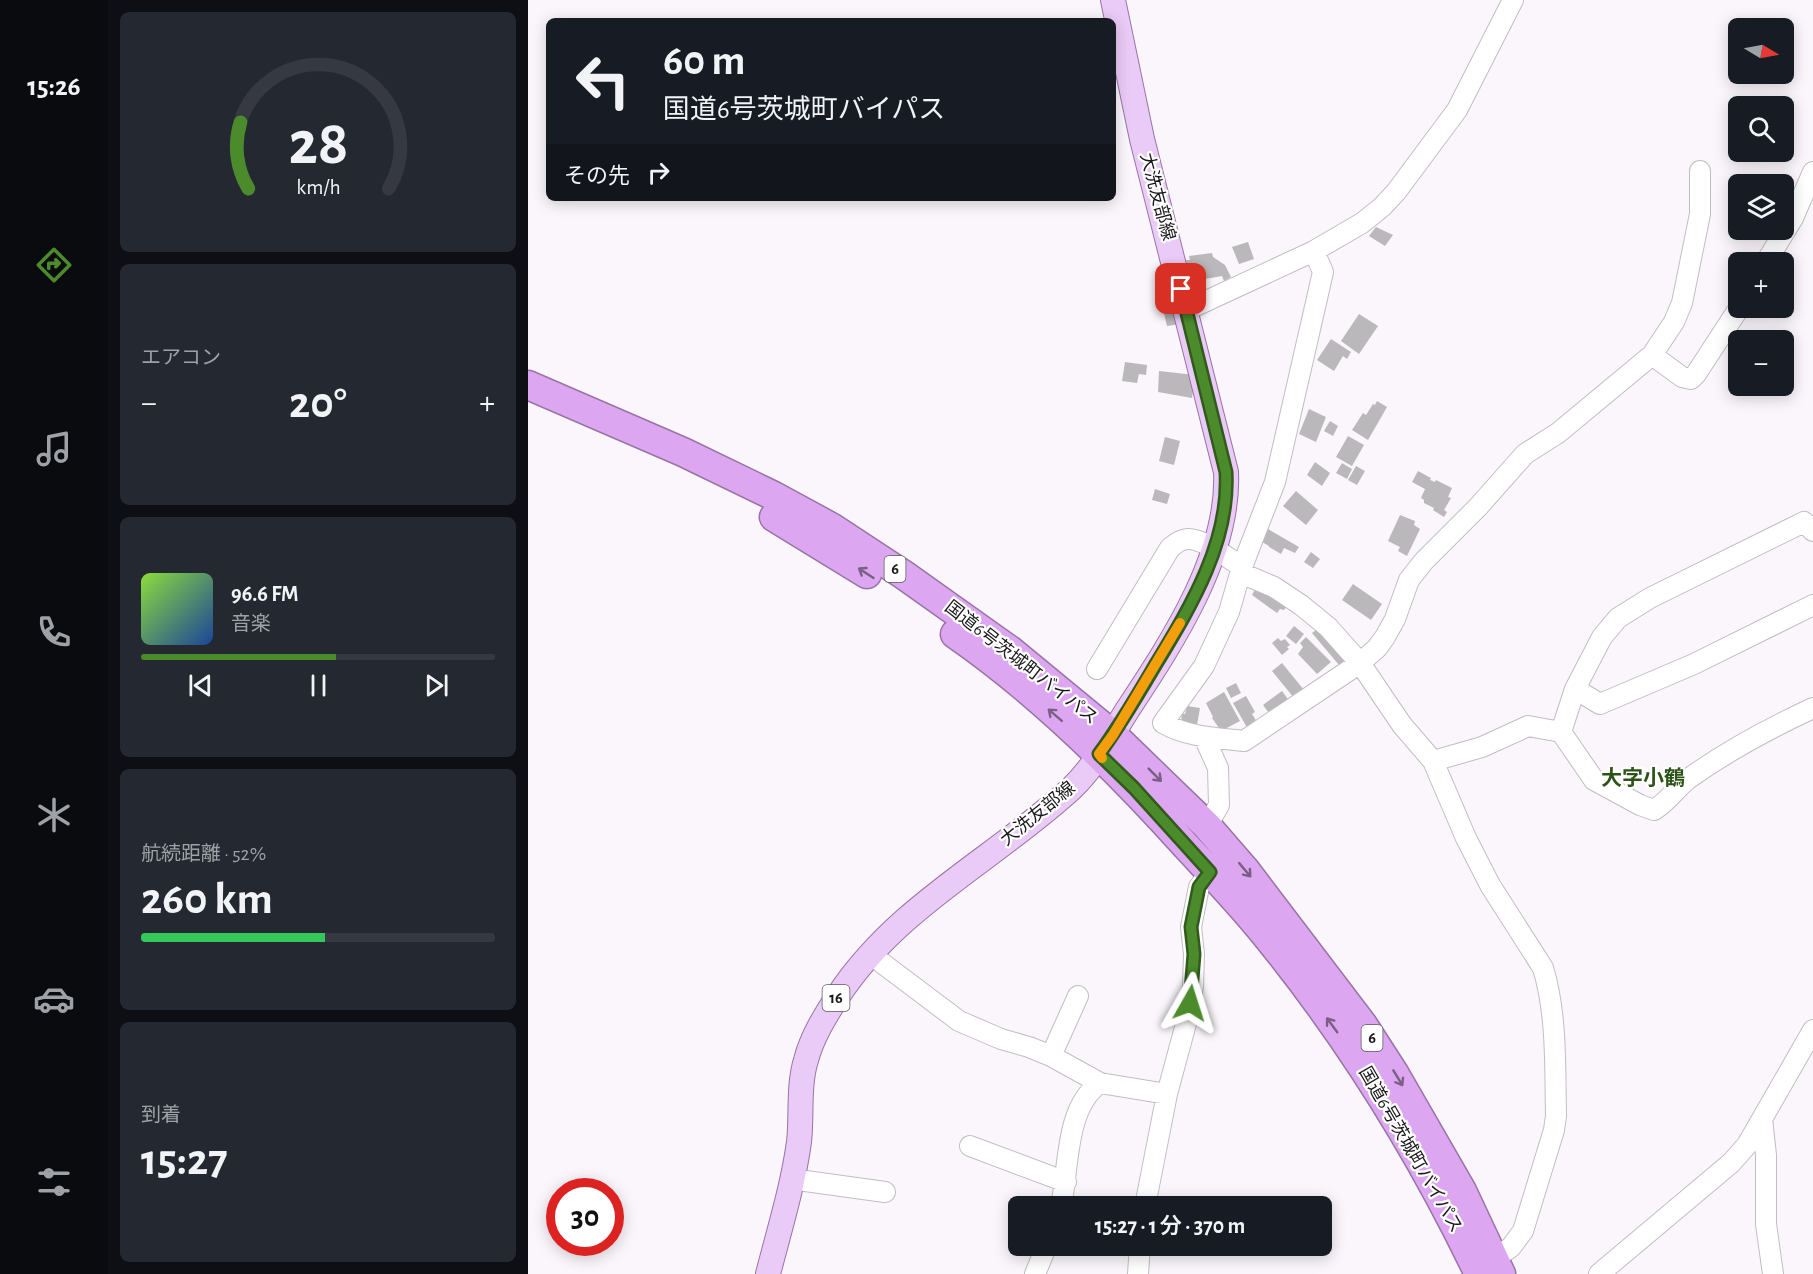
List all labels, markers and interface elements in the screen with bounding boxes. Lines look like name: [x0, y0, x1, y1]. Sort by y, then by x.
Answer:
north arrow: [1728, 18, 1794, 84]
map controls: [1728, 18, 1794, 396]
text: 60 m: [663, 40, 745, 82]
icon: left: [564, 42, 642, 120]
text: 15:26: [27, 73, 81, 100]
text: 国道6号茨城町バイパス: [663, 96, 945, 123]
button: search: [1728, 96, 1794, 162]
text: 28: [288, 113, 348, 175]
street label: 大洗友部線: [1137, 151, 1179, 243]
icon: right: [642, 156, 675, 189]
text: その先: [564, 165, 630, 187]
button: layers: [1728, 174, 1794, 240]
text: km/h: [296, 178, 340, 199]
icon: directions: [33, 244, 75, 286]
button: +: [1728, 252, 1794, 318]
pin: [1155, 263, 1206, 314]
icon: arrive: [1164, 272, 1197, 305]
button: −: [1728, 330, 1794, 396]
text: エアコン: [141, 348, 221, 368]
text: 20°: [289, 381, 347, 426]
text: −: [141, 387, 157, 420]
text: +: [479, 387, 495, 420]
icon: music: [33, 428, 75, 470]
road number: 6: [884, 556, 906, 582]
one-way arrow: [858, 567, 875, 579]
text: 96.6 FM: [231, 583, 299, 605]
street label: 国道6号茨城町バイパス: [941, 596, 1102, 728]
icon: phone: [33, 611, 75, 653]
text: 音楽: [231, 614, 271, 634]
icon: previous: [184, 669, 217, 702]
icon: pause: [302, 669, 335, 702]
icon: next: [420, 669, 453, 702]
one-way arrow: [1048, 708, 1063, 722]
district label: 大字小鶴: [1601, 767, 1685, 789]
one-way arrow: [1148, 768, 1163, 783]
street label: 大洗友部線: [996, 777, 1079, 849]
icon: climate: [33, 794, 75, 836]
text: 航続距離 · 52%: [141, 844, 266, 864]
one-way arrow: [1239, 862, 1252, 878]
text: 260 km: [141, 877, 273, 922]
position arrow: [1158, 971, 1222, 1035]
icon: car: [33, 978, 75, 1020]
road number: 16: [822, 985, 850, 1011]
one-way arrow: [1326, 1017, 1338, 1033]
road number: 6: [1362, 1025, 1382, 1051]
street label: 国道6号茨城町バイパス: [1355, 1063, 1467, 1236]
one-way arrow: [1392, 1069, 1404, 1086]
text: 到着: [141, 1105, 181, 1125]
text: 15:27: [141, 1138, 228, 1183]
icon: filters: [33, 1161, 75, 1203]
speed limit sign: 30: [546, 1178, 624, 1256]
text: 15:27 · 1 分 · 370 m: [1095, 1215, 1245, 1237]

